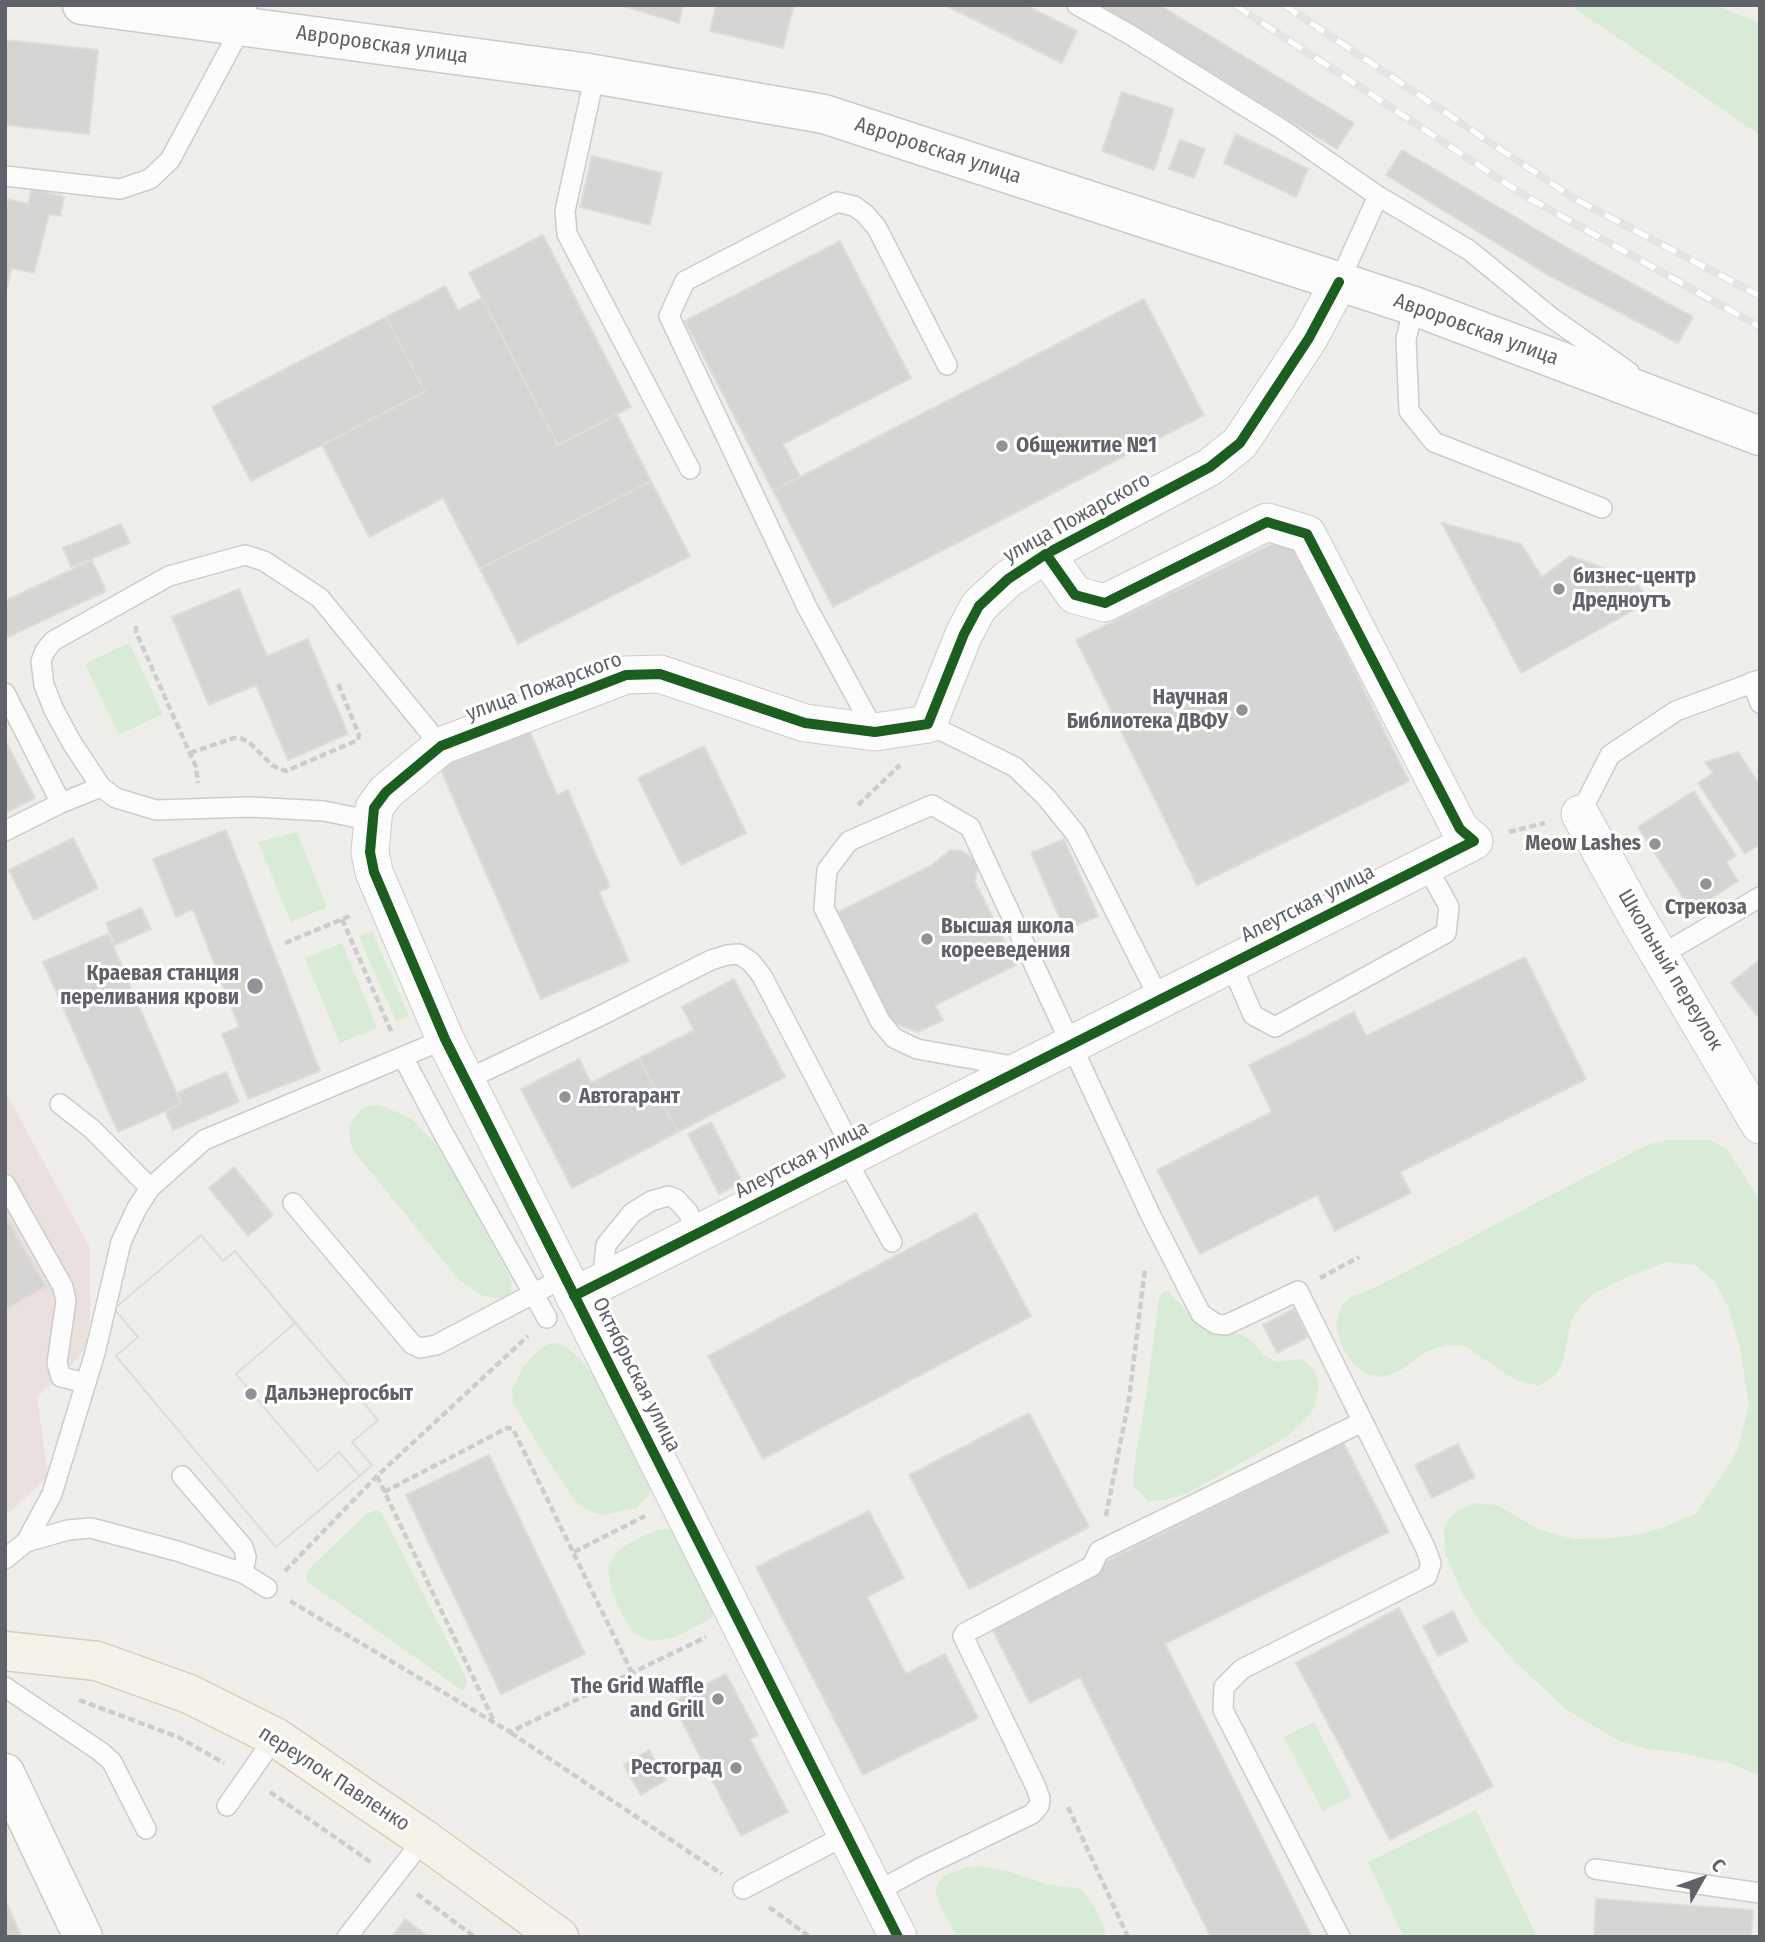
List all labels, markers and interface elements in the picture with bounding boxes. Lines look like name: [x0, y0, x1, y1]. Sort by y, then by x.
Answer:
street label: Авроровская улица: [294, 20, 470, 70]
street label: Авроровская улица: [852, 112, 1024, 190]
street label: Авроровская улица: [1390, 289, 1562, 371]
place label: Общежитие №1: [1016, 433, 1157, 459]
marker: Общежитие №1: [994, 438, 1010, 454]
street label: улица Пожарского: [999, 467, 1155, 569]
place label: бизнес-центр Дредноутъ: [1573, 564, 1696, 614]
marker: бизнес-центр Дредноутъ: [1551, 581, 1567, 597]
street label: улица Пожарского: [463, 647, 625, 727]
place label: Научная Библиотека ДВФУ: [1067, 685, 1228, 735]
marker: Научная Библиотека ДВФУ: [1234, 702, 1250, 718]
place label: Meow Lashes: [1525, 831, 1641, 857]
marker: Meow Lashes: [1647, 836, 1663, 852]
street label: Алеутская улица: [1237, 860, 1379, 948]
marker: Стрекоза: [1698, 876, 1714, 892]
street label: Школьный переулок: [1612, 885, 1728, 1055]
place label: Стрекоза: [1665, 895, 1747, 921]
place label: Высшая школа корееведения: [941, 914, 1074, 964]
marker: Высшая школа корееведения: [919, 931, 935, 947]
place label: Краевая станция переливания крови: [60, 961, 239, 1011]
marker: Краевая станция переливания крови: [245, 976, 265, 996]
place label: Автогарант: [579, 1084, 680, 1110]
marker: Автогарант: [557, 1089, 573, 1105]
street label: Алеутская улица: [731, 1116, 873, 1204]
street label: Октябрьская улица: [586, 1293, 686, 1457]
place label: Дальэнергосбыт: [265, 1381, 413, 1407]
marker: Дальэнергосбыт: [243, 1386, 259, 1402]
place label: The Grid Waffle and Grill: [571, 1674, 704, 1724]
marker: The Grid Waffle and Grill: [710, 1691, 726, 1707]
street label: переулок Павленко: [254, 1721, 414, 1837]
place label: Рестоград: [631, 1755, 722, 1781]
marker: Рестоград: [728, 1760, 744, 1776]
north arrow: [1667, 1844, 1737, 1914]
text: С: [1706, 1854, 1730, 1876]

